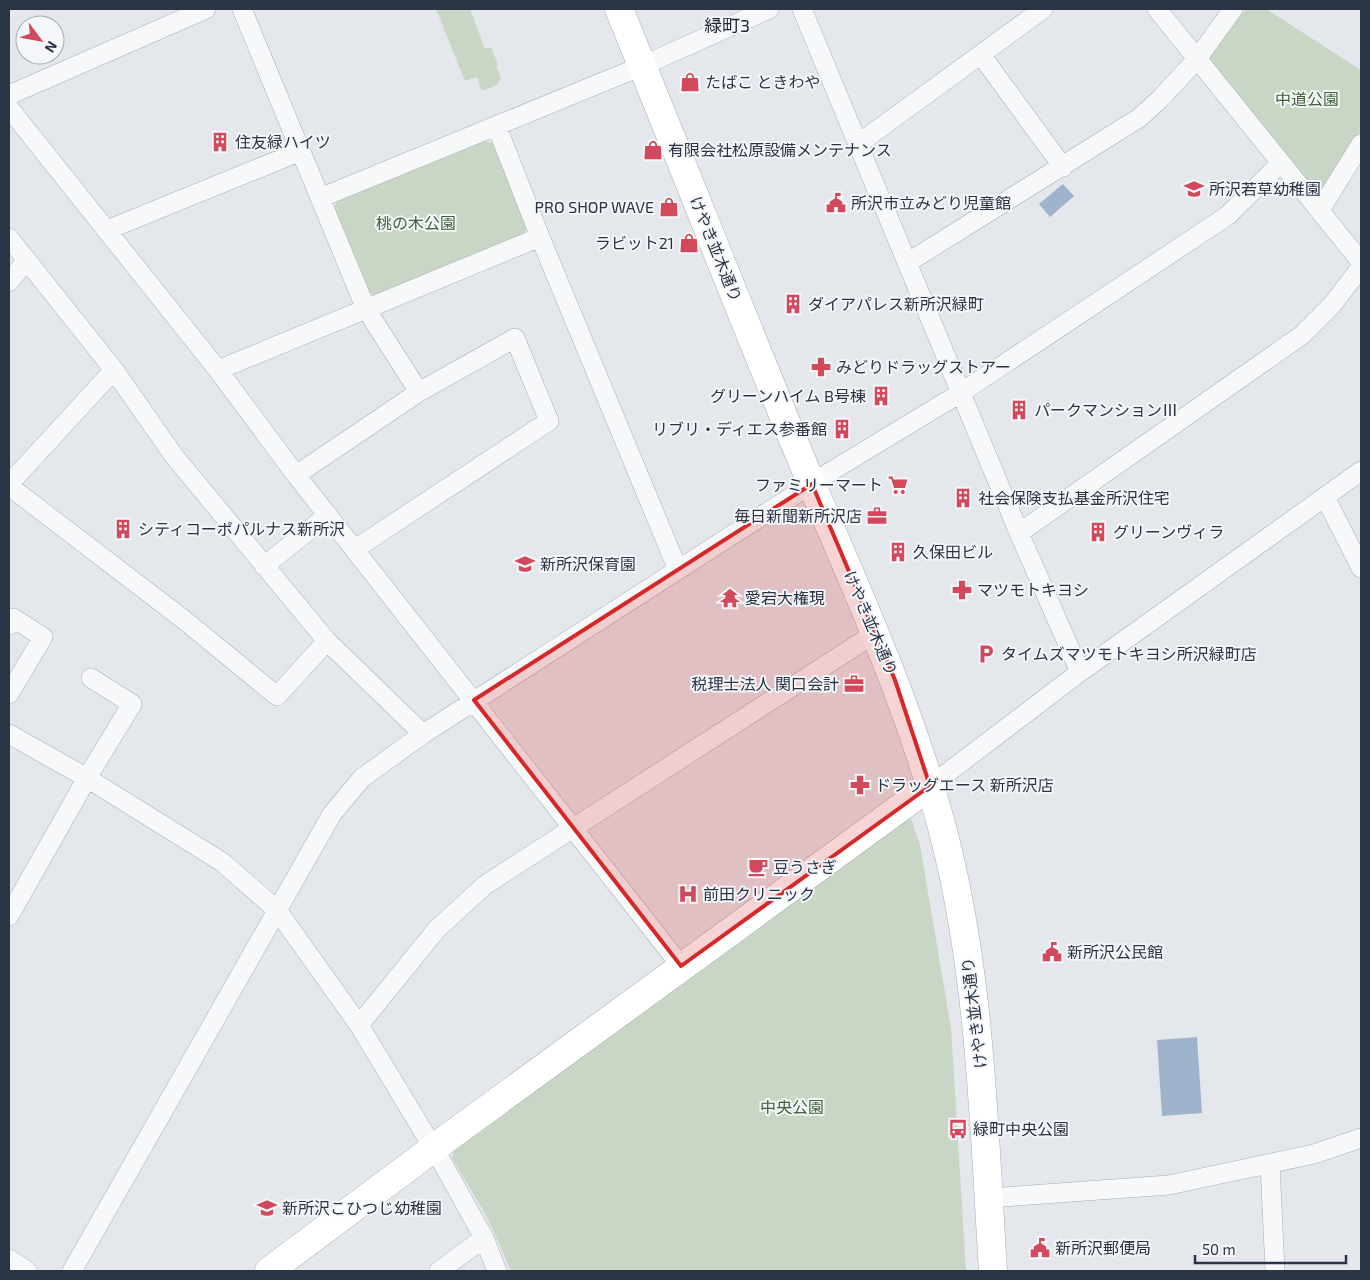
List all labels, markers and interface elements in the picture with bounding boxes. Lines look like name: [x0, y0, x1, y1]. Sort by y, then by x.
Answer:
district label: 緑町3: [704, 14, 750, 36]
north arrow: [15, 15, 65, 65]
text: N: [42, 38, 61, 56]
shop icon: たばこ ときわや: [679, 71, 701, 93]
place label: たばこ ときわや: [705, 72, 821, 91]
park label: 中道公園: [1275, 89, 1339, 108]
building icon: 住友緑ハイツ: [209, 131, 231, 153]
place label: 住友緑ハイツ: [235, 132, 331, 151]
shop icon: 有限会社松原設備メンテナンス: [642, 139, 664, 161]
place label: 有限会社松原設備メンテナンス: [668, 140, 892, 159]
school or university icon: 所沢若草幼稚園: [1183, 178, 1205, 200]
place label: 所沢若草幼稚園: [1209, 179, 1321, 198]
public building icon: 所沢市立みどり児童館: [825, 192, 847, 214]
street label: けやき並木通り: [687, 193, 746, 304]
place label: 所沢市立みどり児童館: [851, 193, 1011, 212]
shop icon: PRO SHOP WAVE: [658, 196, 680, 218]
place label: PRO SHOP WAVE: [535, 197, 654, 216]
park label: 桃の木公園: [376, 213, 456, 232]
shop icon: ラビット21: [678, 232, 700, 254]
place label: ラビット21: [595, 233, 674, 252]
building icon: ダイアパレス新所沢緑町: [782, 293, 804, 315]
place label: ダイアパレス新所沢緑町: [808, 294, 984, 313]
pharmacy icon: みどりドラッグストアー: [810, 356, 832, 378]
place label: みどりドラッグストアー: [836, 357, 1011, 376]
building icon: グリーンハイム B号棟: [870, 385, 892, 407]
place label: グリーンハイム B号棟: [710, 386, 866, 405]
building icon: パークマンションⅢ: [1008, 399, 1030, 421]
place label: パークマンションⅢ: [1034, 400, 1178, 419]
building icon: リブリ・ディエス参番館: [831, 418, 853, 440]
place label: リブリ・ディエス参番館: [652, 419, 827, 438]
supermarket icon: ファミリーマート: [887, 474, 909, 496]
place label: ファミリーマート: [755, 475, 883, 494]
building icon: 社会保険支払基金所沢住宅: [952, 487, 974, 509]
place label: 社会保険支払基金所沢住宅: [978, 488, 1170, 507]
office icon: 毎日新聞新所沢店: [866, 505, 888, 527]
place label: 毎日新聞新所沢店: [734, 506, 862, 525]
building icon: シティコーポパルナス新所沢: [112, 518, 134, 540]
place label: シティコーポパルナス新所沢: [138, 519, 345, 538]
building icon: グリーンヴィラ: [1087, 521, 1109, 543]
place label: グリーンヴィラ: [1113, 522, 1224, 541]
building icon: 久保田ビル: [887, 541, 909, 563]
place label: 久保田ビル: [913, 542, 993, 561]
school or university icon: 新所沢保育園: [514, 553, 536, 575]
place label: 新所沢保育園: [540, 554, 636, 573]
street label: けやき並木通り: [841, 568, 902, 678]
pharmacy icon: マツモトキヨシ: [951, 579, 973, 601]
place label: マツモトキヨシ: [977, 580, 1089, 599]
temple icon: 愛宕大権現: [719, 587, 741, 609]
place label: 愛宕大権現: [745, 588, 825, 607]
parking icon: タイムズマツモトキヨシ所沢緑町店: [975, 643, 997, 665]
place label: タイムズマツモトキヨシ所沢緑町店: [1001, 644, 1257, 663]
office icon: 税理士法人 関口会計: [843, 673, 865, 695]
place label: 税理士法人 関口会計: [691, 674, 839, 693]
pharmacy icon: ドラッグエース 新所沢店: [849, 774, 871, 796]
place label: ドラッグエース 新所沢店: [875, 775, 1054, 794]
cafe icon: 豆うさぎ: [747, 856, 769, 878]
place label: 豆うさぎ: [773, 857, 837, 876]
hospital icon: 前田クリニック: [677, 883, 699, 905]
place label: 前田クリニック: [703, 884, 815, 903]
public building icon: 新所沢公民館: [1041, 941, 1063, 963]
place label: 新所沢公民館: [1067, 942, 1163, 961]
street label: けやき並木通り: [957, 956, 990, 1070]
park label: 中央公園: [760, 1097, 824, 1116]
bus stop icon: 緑町中央公園: [947, 1118, 969, 1140]
place label: 緑町中央公園: [973, 1119, 1069, 1138]
school or university icon: 新所沢こひつじ幼稚園: [256, 1197, 278, 1219]
place label: 新所沢こひつじ幼稚園: [282, 1198, 442, 1217]
scale bar: [1195, 1232, 1346, 1264]
public building icon: 新所沢郵便局: [1029, 1237, 1051, 1259]
place label: 新所沢郵便局: [1055, 1238, 1151, 1257]
text: 50 m: [1202, 1240, 1236, 1258]

